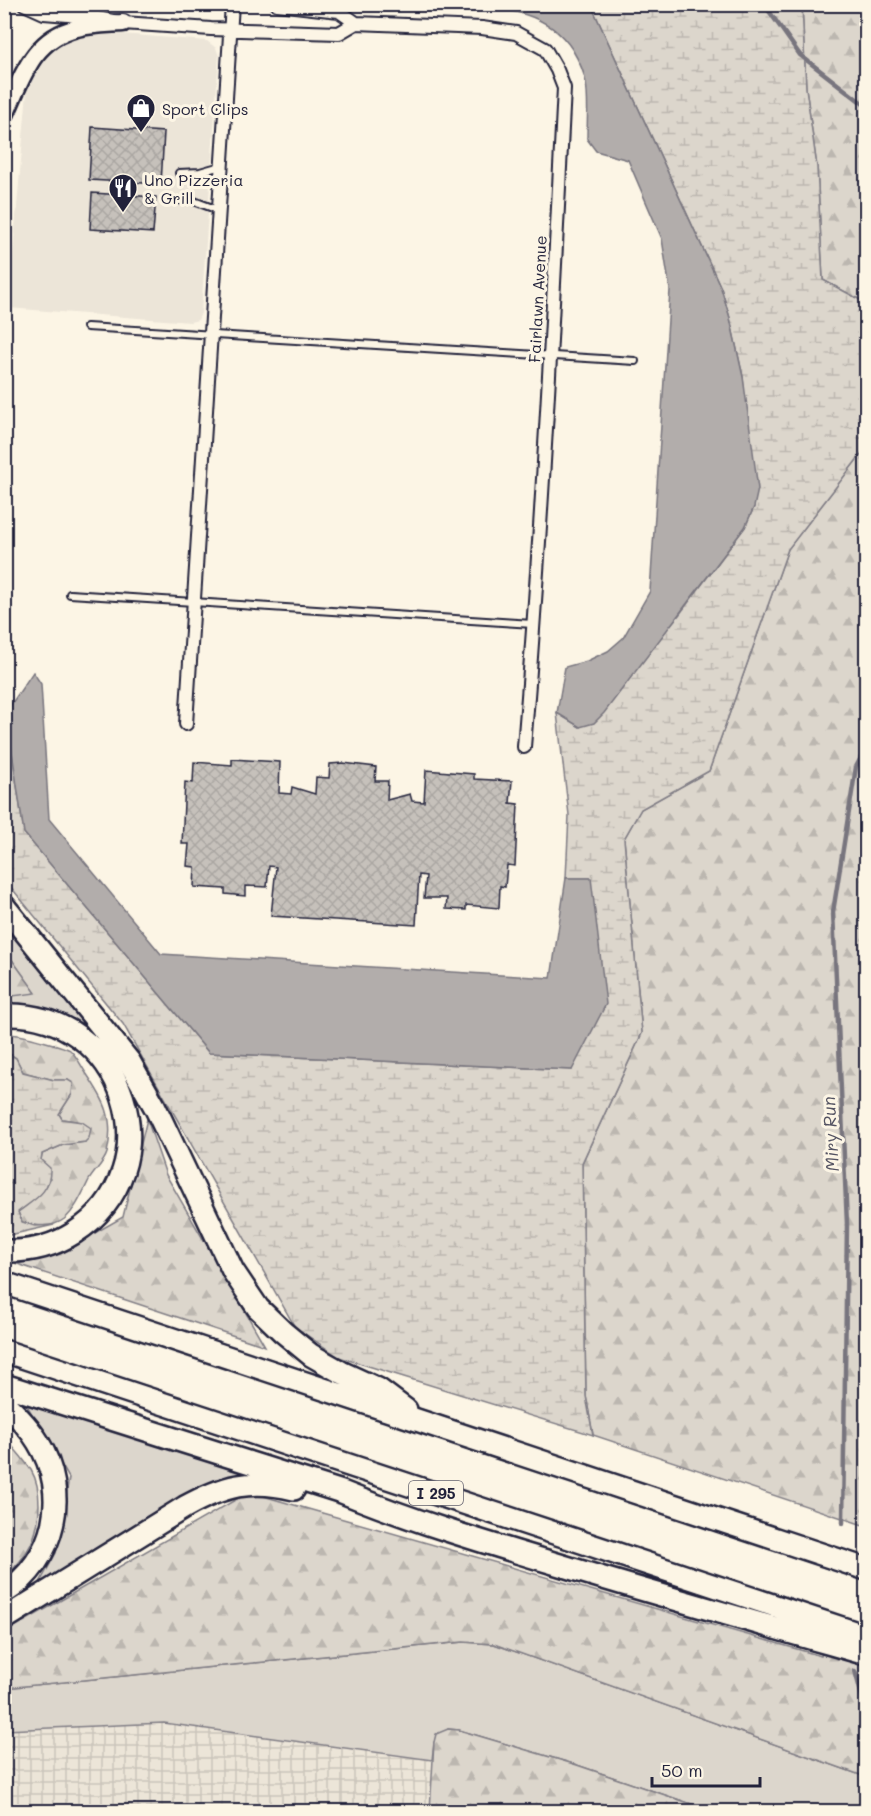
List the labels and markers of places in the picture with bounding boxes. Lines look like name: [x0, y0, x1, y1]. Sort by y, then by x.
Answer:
shop icon: Sport Clips: [125, 92, 157, 134]
place label: Sport Clips: [162, 98, 249, 119]
place label: Uno Pizzeria & Grill: [144, 169, 243, 208]
restaurant icon: Uno Pizzeria & Grill: [107, 172, 139, 214]

